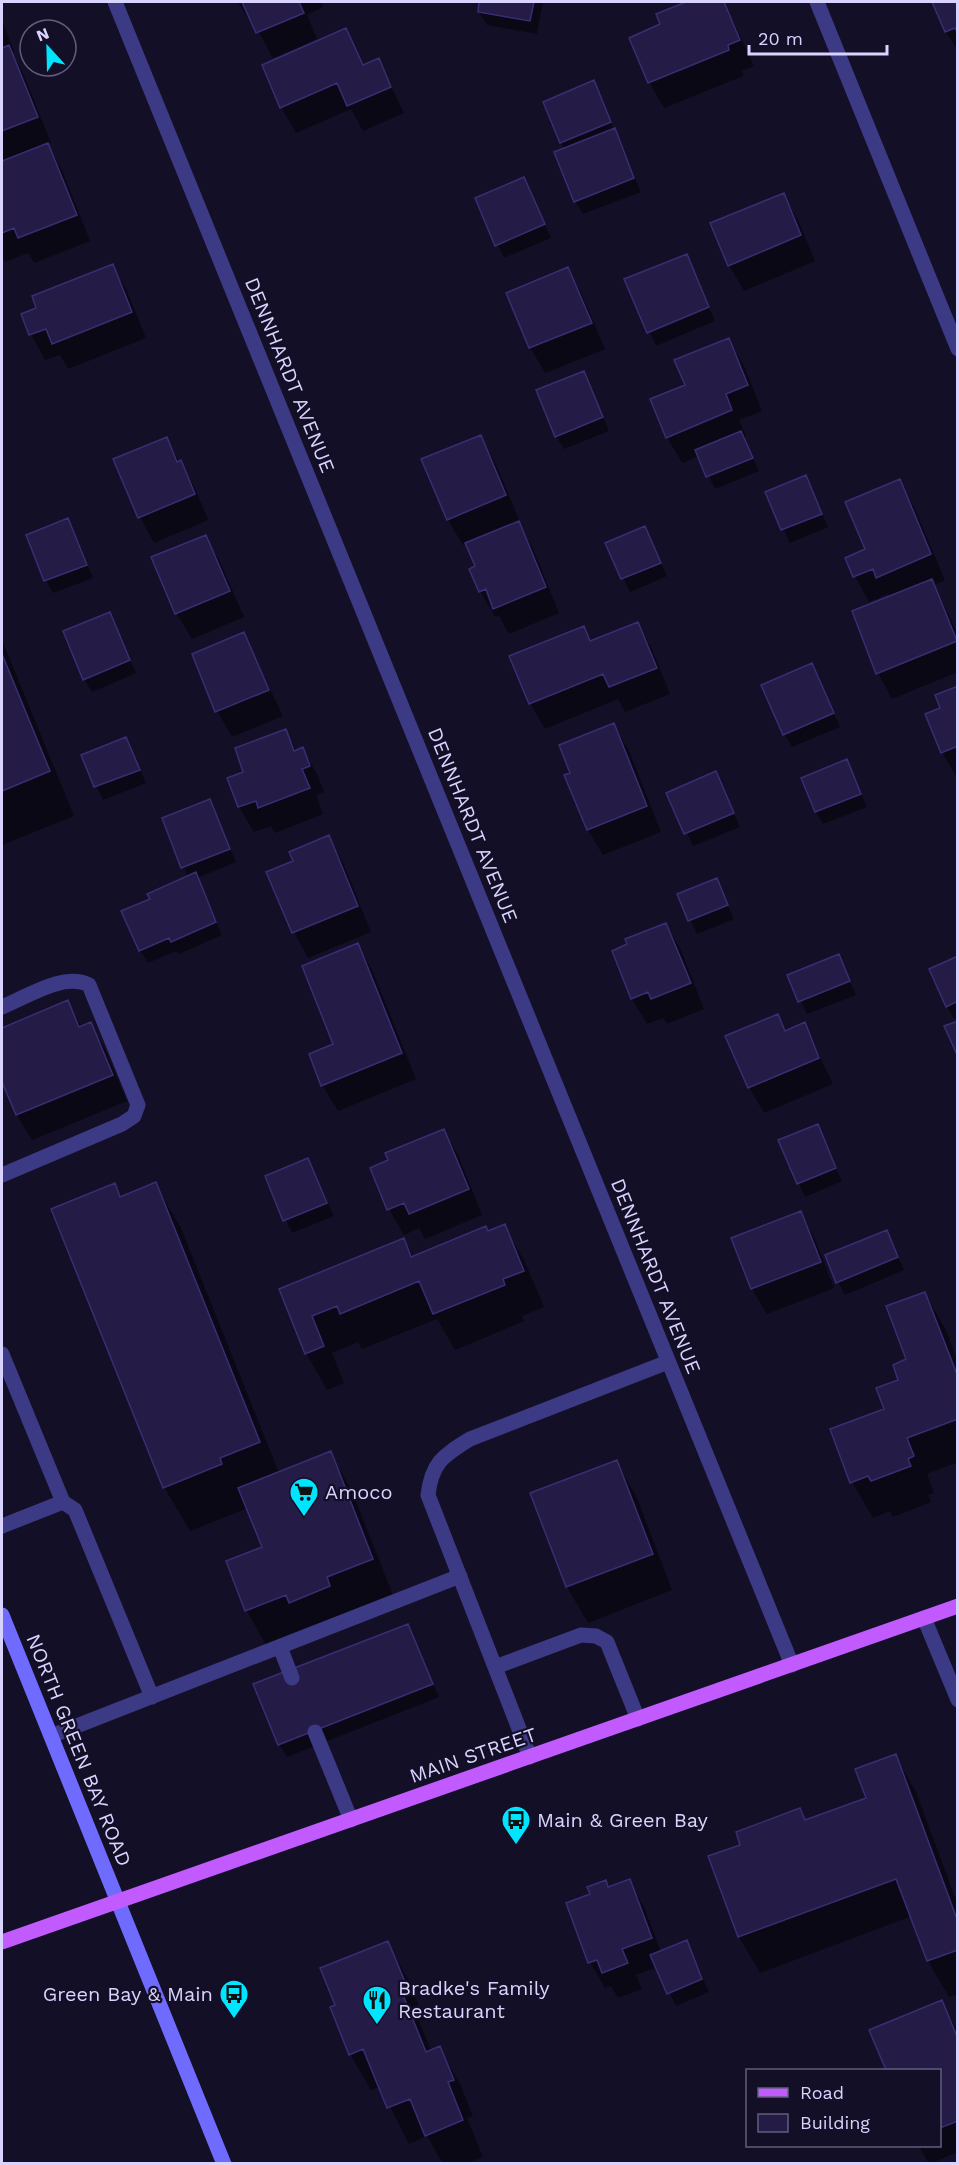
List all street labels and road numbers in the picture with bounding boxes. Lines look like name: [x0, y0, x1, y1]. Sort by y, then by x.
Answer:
street label: DENNHARDT AVENUE: [240, 274, 340, 476]
street label: DENNHARDT AVENUE: [423, 724, 523, 926]
street label: DENNHARDT AVENUE: [606, 1175, 706, 1377]
street label: NORTH GREEN BAY ROAD: [21, 1630, 137, 1870]
street label: MAIN STREET: [406, 1722, 540, 1788]

